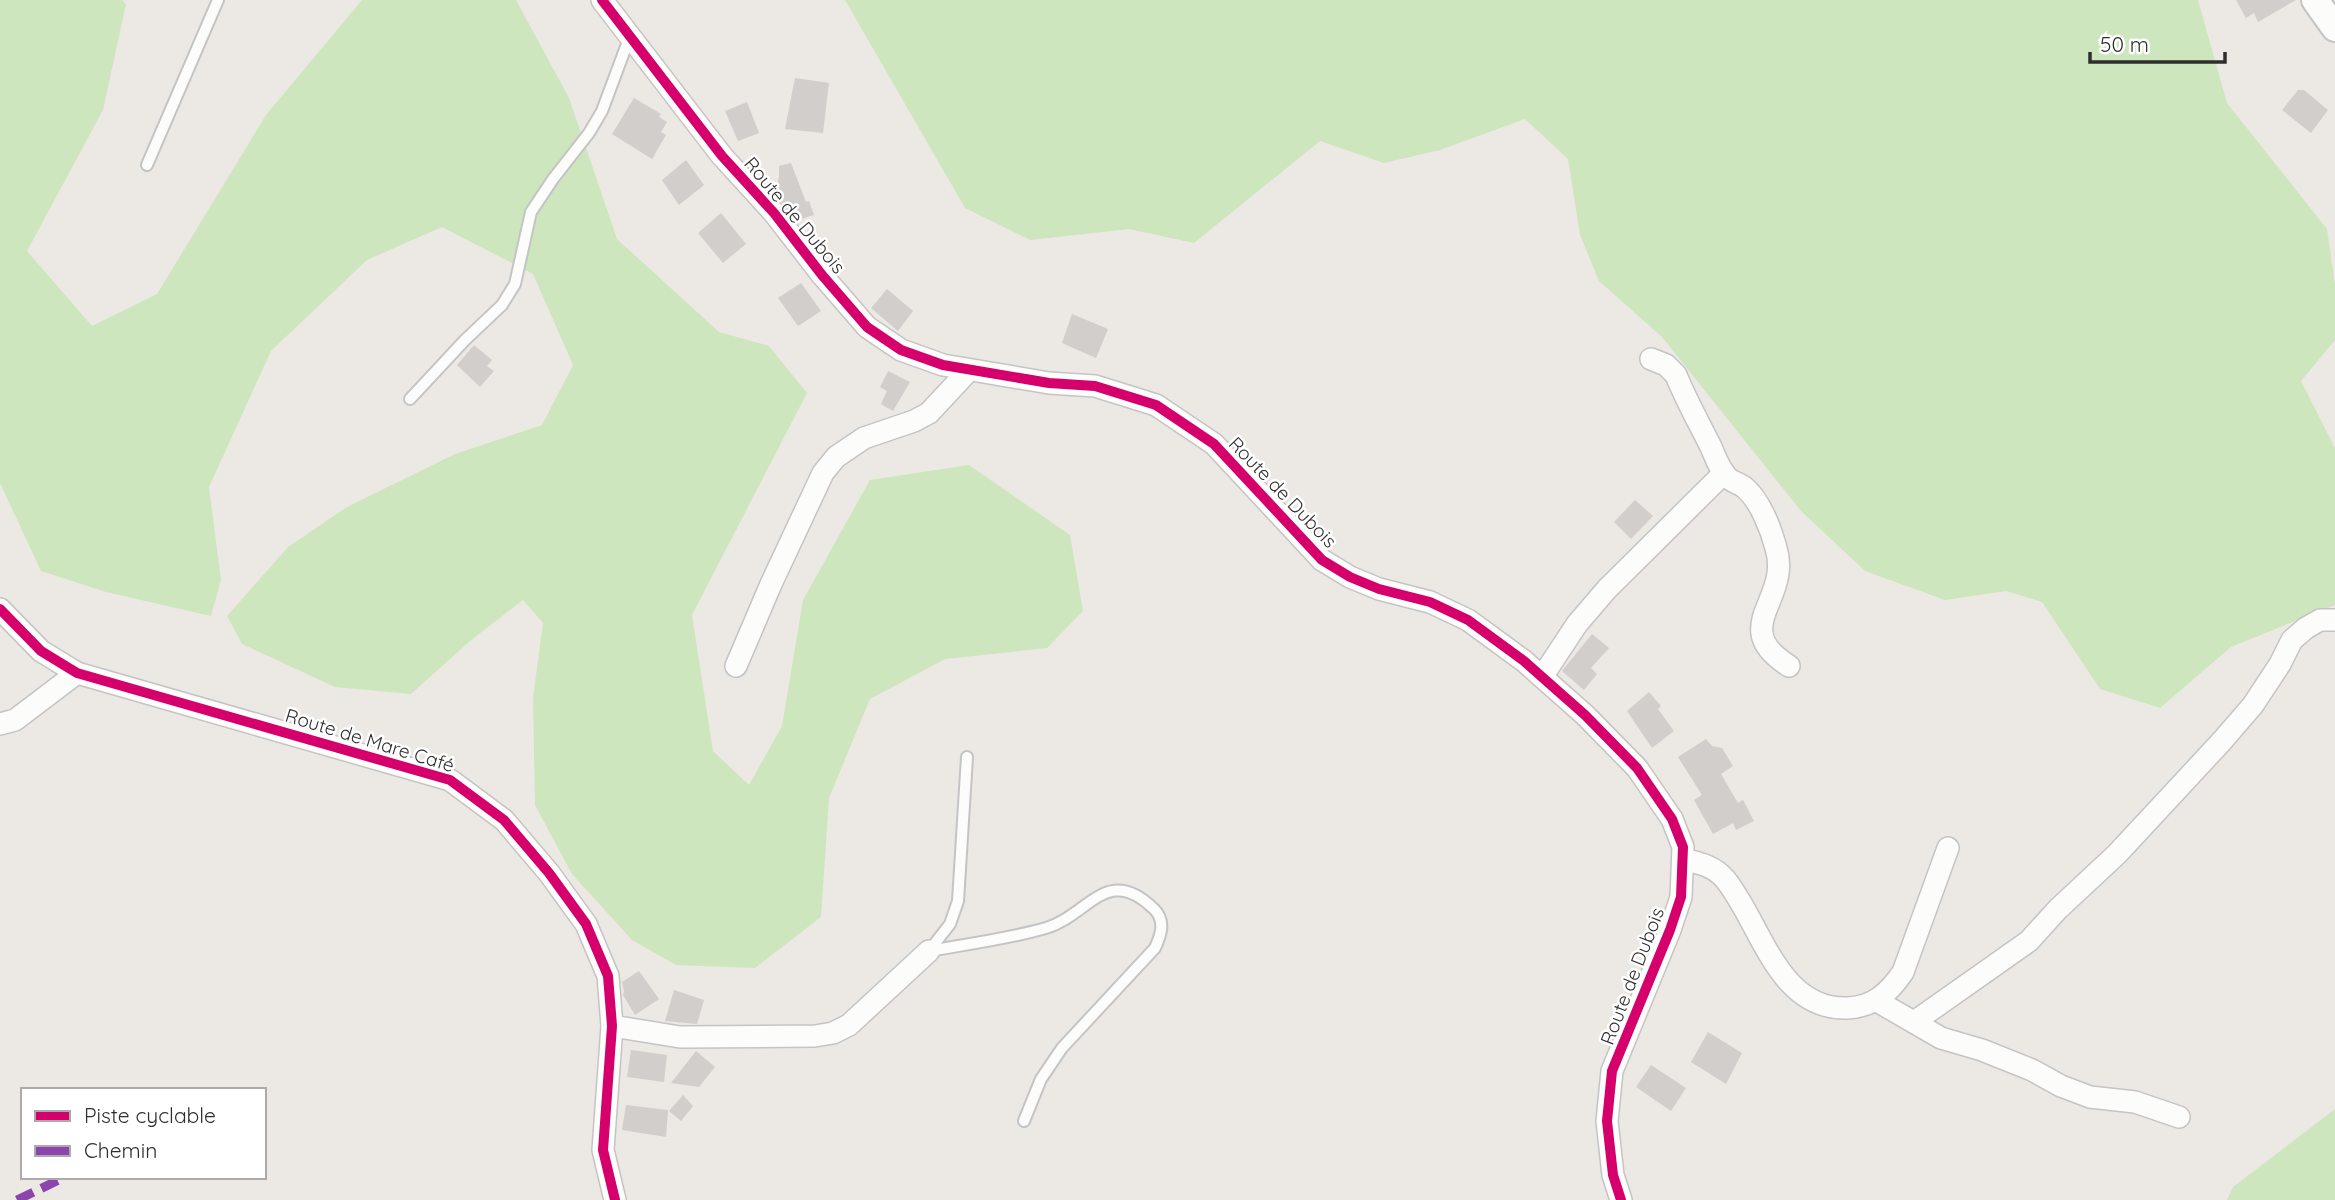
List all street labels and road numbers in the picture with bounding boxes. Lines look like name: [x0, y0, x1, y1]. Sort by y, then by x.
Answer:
street label: Route de Dubois: [739, 152, 851, 278]
street label: Route de Dubois: [1224, 431, 1342, 553]
street label: Route de Mare Café: [283, 703, 457, 777]
street label: Route de Dubois: [1595, 904, 1669, 1048]

